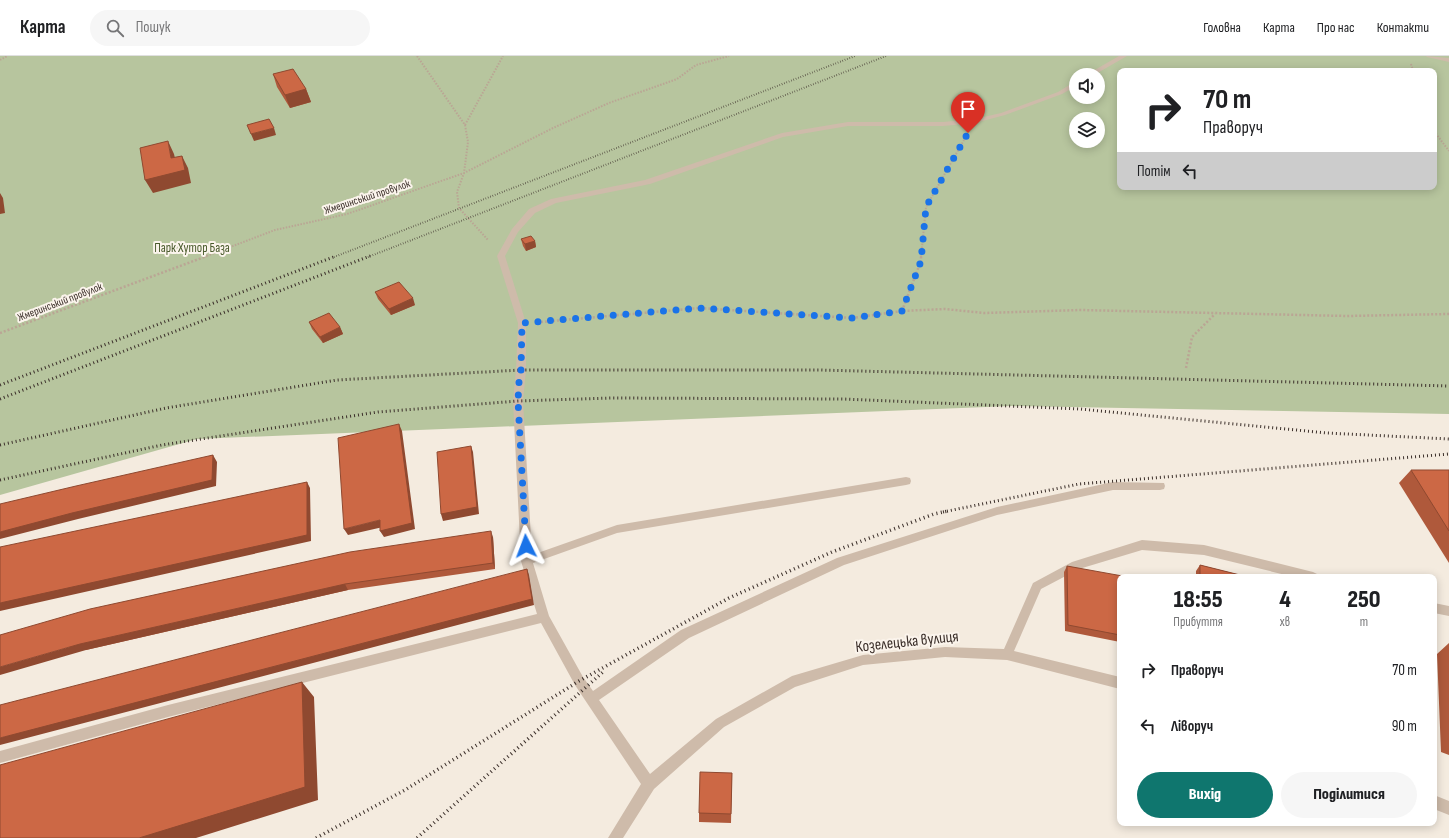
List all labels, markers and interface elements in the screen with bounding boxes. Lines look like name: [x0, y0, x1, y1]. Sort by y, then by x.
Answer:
search box: [90, 10, 370, 46]
text: Карта: [20, 16, 66, 39]
icon: search: [104, 17, 126, 39]
text: Пошук: [136, 18, 170, 37]
text: Головна: [1203, 19, 1241, 36]
text: Карта: [1263, 19, 1295, 36]
text: Про нас: [1317, 19, 1355, 36]
text: Контакти: [1377, 19, 1429, 36]
map controls: [1069, 68, 1105, 148]
button: sound: [1069, 68, 1105, 104]
text: 70 m: [1203, 83, 1251, 116]
icon: right: [1137, 84, 1189, 136]
pin: [951, 92, 985, 133]
icon: arrive: [957, 98, 979, 120]
button: layers: [1069, 112, 1105, 148]
text: Праворуч: [1203, 117, 1263, 138]
icon: left: [1179, 160, 1201, 182]
text: Потім: [1137, 162, 1171, 181]
street label: Жмеринський провулок: [322, 177, 412, 217]
park label: Парк Хутор База: [154, 240, 230, 256]
street label: Жмеринський провулок: [16, 280, 105, 324]
position arrow: [505, 525, 547, 567]
text: 18:55: [1174, 585, 1223, 614]
text: 4: [1279, 585, 1291, 614]
text: 250: [1347, 585, 1381, 614]
text: Прибуття: [1173, 614, 1223, 630]
text: хв: [1280, 614, 1290, 630]
text: m: [1360, 614, 1368, 630]
street label: Козелецька вулиця: [854, 627, 960, 657]
icon: right: [1137, 659, 1159, 681]
text: Праворуч: [1171, 661, 1224, 680]
text: 70 m: [1392, 661, 1417, 680]
icon: left: [1137, 715, 1159, 737]
text: Ліворуч: [1171, 717, 1213, 736]
text: 90 m: [1392, 717, 1417, 736]
button: Вихід: [1137, 772, 1273, 818]
button: Поділитися: [1281, 772, 1417, 818]

